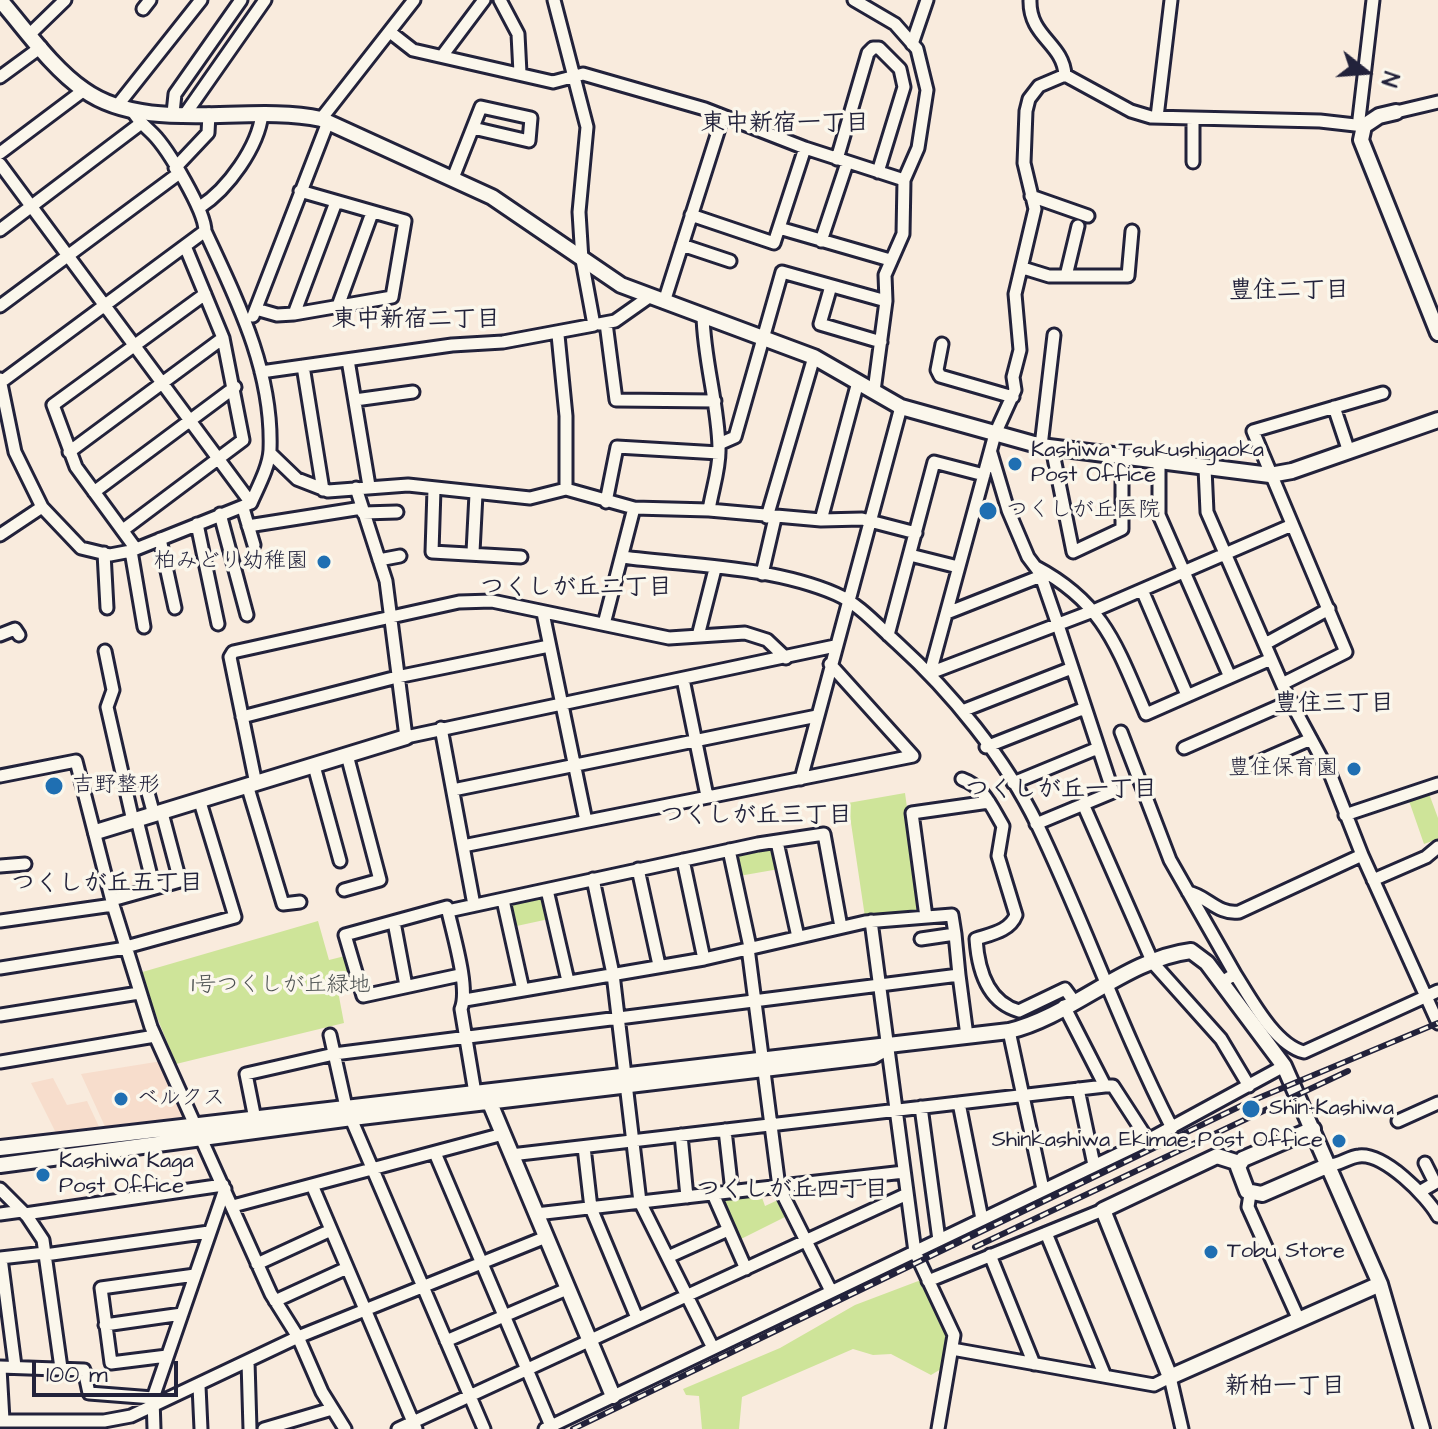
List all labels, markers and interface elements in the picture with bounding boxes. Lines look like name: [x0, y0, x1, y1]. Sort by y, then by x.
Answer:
north arrow: [1326, 32, 1406, 112]
text: N: [1373, 68, 1406, 90]
district label: 東中新宿一丁目: [701, 111, 869, 139]
district label: 豊住二丁目: [1229, 278, 1349, 306]
district label: 東中新宿二丁目: [332, 307, 500, 335]
place label: Kashiwa Tsukushigaoka Post Office: [1031, 438, 1264, 490]
marker: Kashiwa Tsukushigaoka Post Office: [1006, 455, 1024, 473]
place label: つくしが丘医院: [1006, 498, 1160, 524]
marker: つくしが丘医院: [977, 500, 999, 522]
place label: 柏みどり幼稚園: [154, 549, 308, 575]
marker: 柏みどり幼稚園: [315, 553, 333, 571]
district label: つくしが丘二丁目: [480, 575, 672, 603]
district label: 豊住三丁目: [1274, 691, 1394, 719]
place label: 豊住保育園: [1228, 756, 1338, 782]
marker: 豊住保育園: [1345, 760, 1363, 778]
place label: 吉野整形: [72, 773, 160, 799]
marker: 吉野整形: [43, 775, 65, 797]
district label: つくしが丘一丁目: [965, 777, 1157, 805]
district label: つくしが丘三丁目: [660, 803, 852, 831]
district label: つくしが丘五丁目: [11, 871, 203, 899]
park label: 1号つくしが丘緑地: [192, 973, 370, 999]
place label: ベルクス: [137, 1086, 225, 1112]
marker: ベルクス: [112, 1090, 130, 1108]
place label: Shin-Kashiwa: [1269, 1096, 1394, 1122]
marker: Shin-Kashiwa: [1240, 1098, 1262, 1120]
place label: Shinkashiwa Ekimae Post Office: [992, 1128, 1323, 1154]
marker: Shinkashiwa Ekimae Post Office: [1330, 1132, 1348, 1150]
place label: Kashiwa Kaga Post Office: [59, 1149, 194, 1200]
marker: Kashiwa Kaga Post Office: [34, 1166, 52, 1184]
district label: つくしが丘四丁目: [696, 1177, 888, 1205]
place label: Tobu Store: [1227, 1239, 1345, 1265]
marker: Tobu Store: [1202, 1243, 1220, 1261]
scale bar: [36, 1345, 182, 1395]
text: 100 m: [46, 1358, 108, 1392]
district label: 新柏一丁目: [1225, 1374, 1345, 1402]

